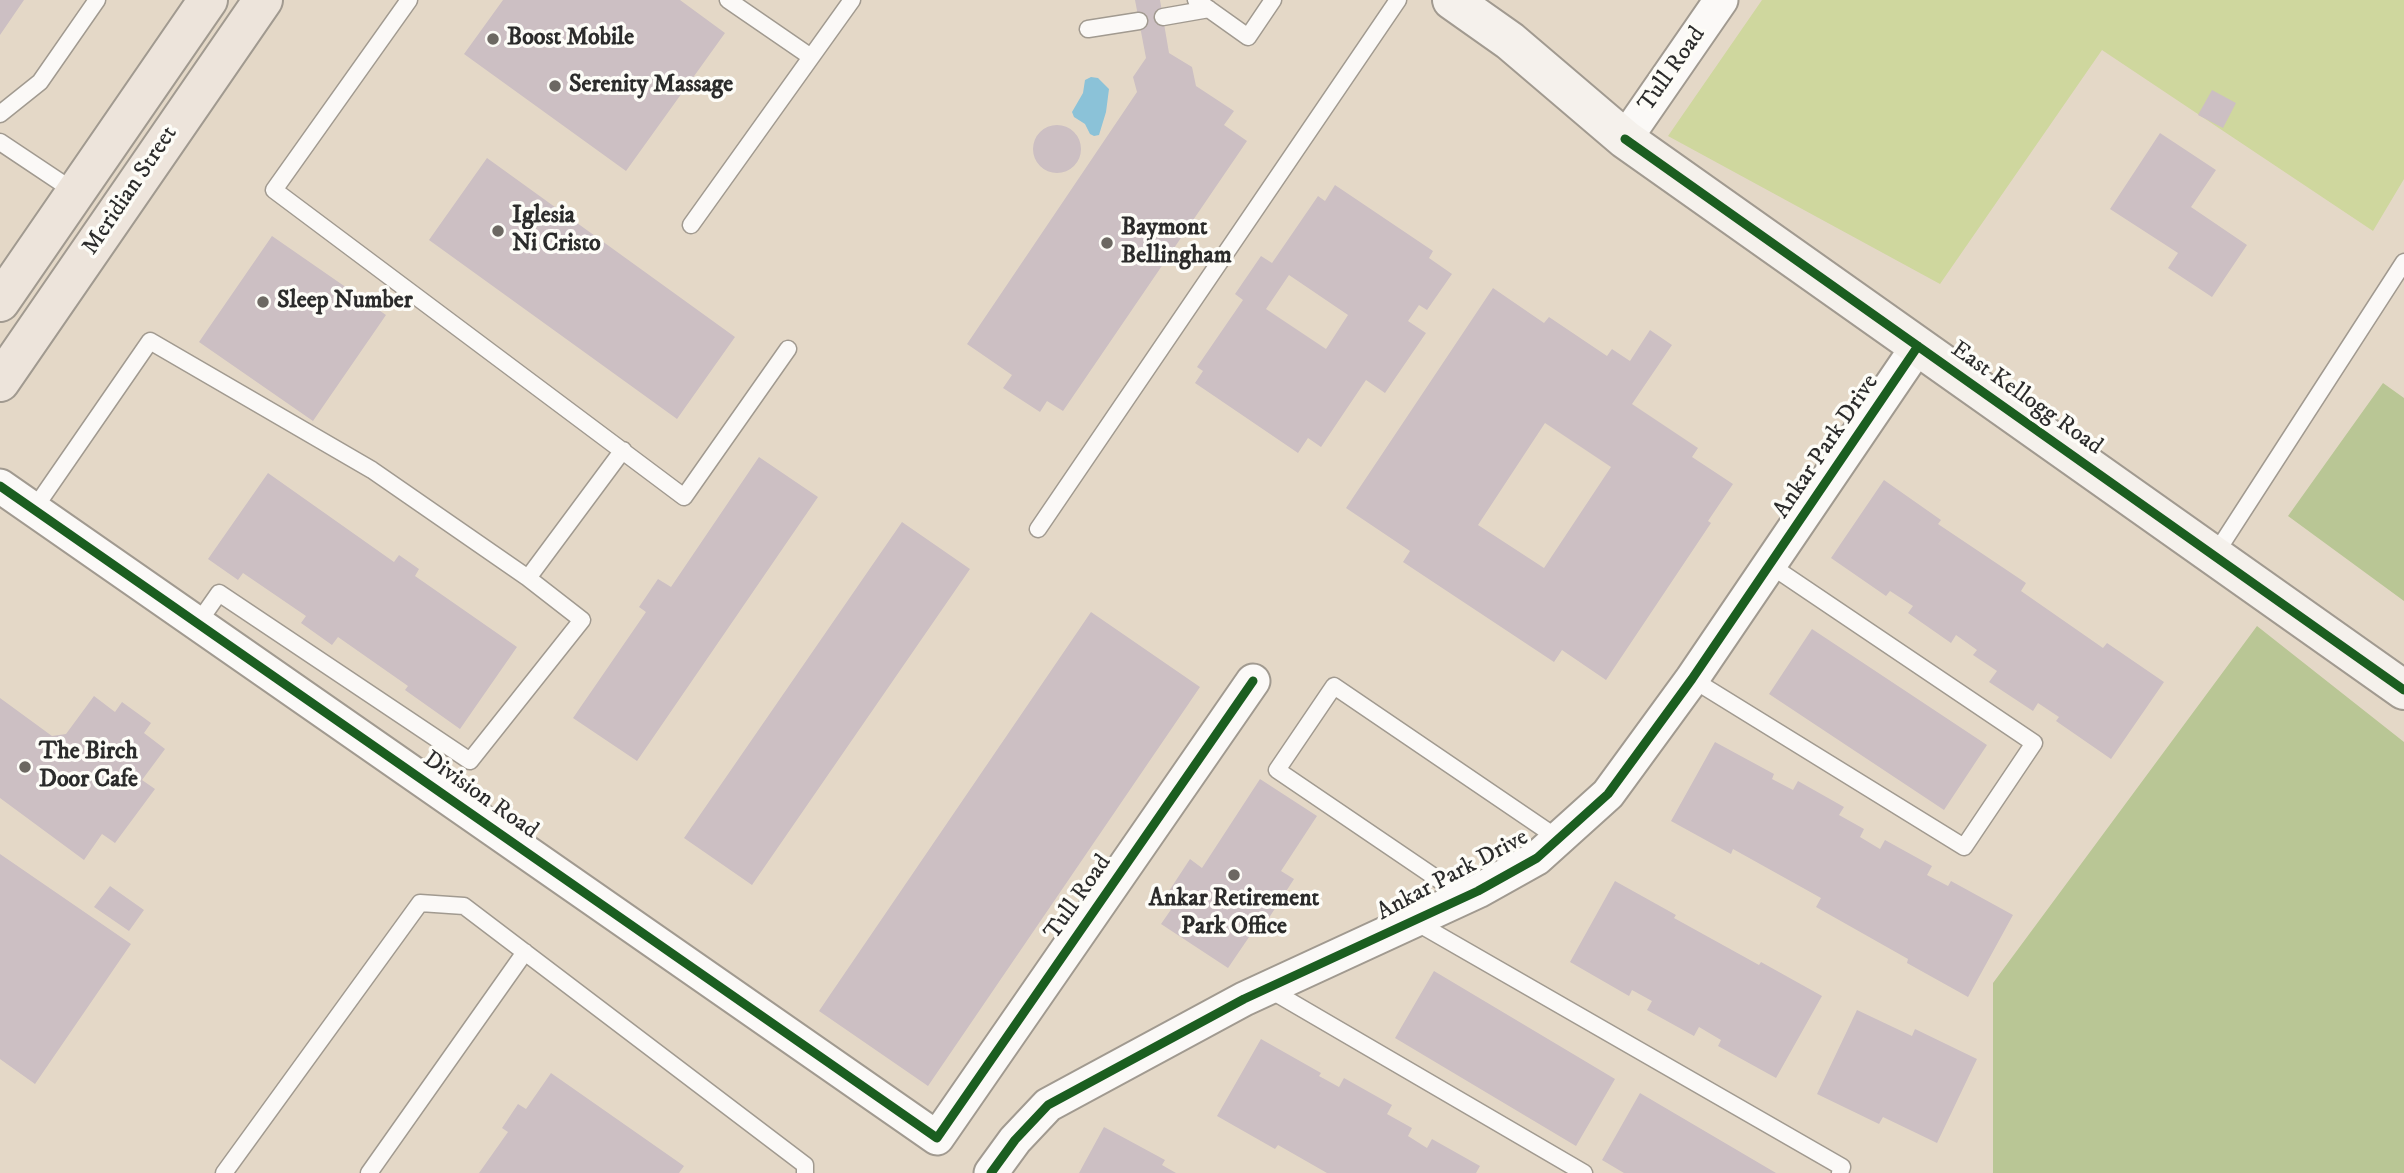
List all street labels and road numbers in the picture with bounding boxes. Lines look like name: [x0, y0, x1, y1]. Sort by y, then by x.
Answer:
street label: Tull Road: [1633, 22, 1713, 118]
street label: Meridian Street: [77, 121, 185, 261]
street label: East Kellogg Road: [1945, 336, 2107, 462]
street label: Ankar Park Drive: [1768, 370, 1886, 524]
street label: Division Road: [417, 746, 543, 846]
street label: Ankar Park Drive: [1372, 824, 1534, 928]
street label: Tull Road: [1039, 850, 1119, 946]

